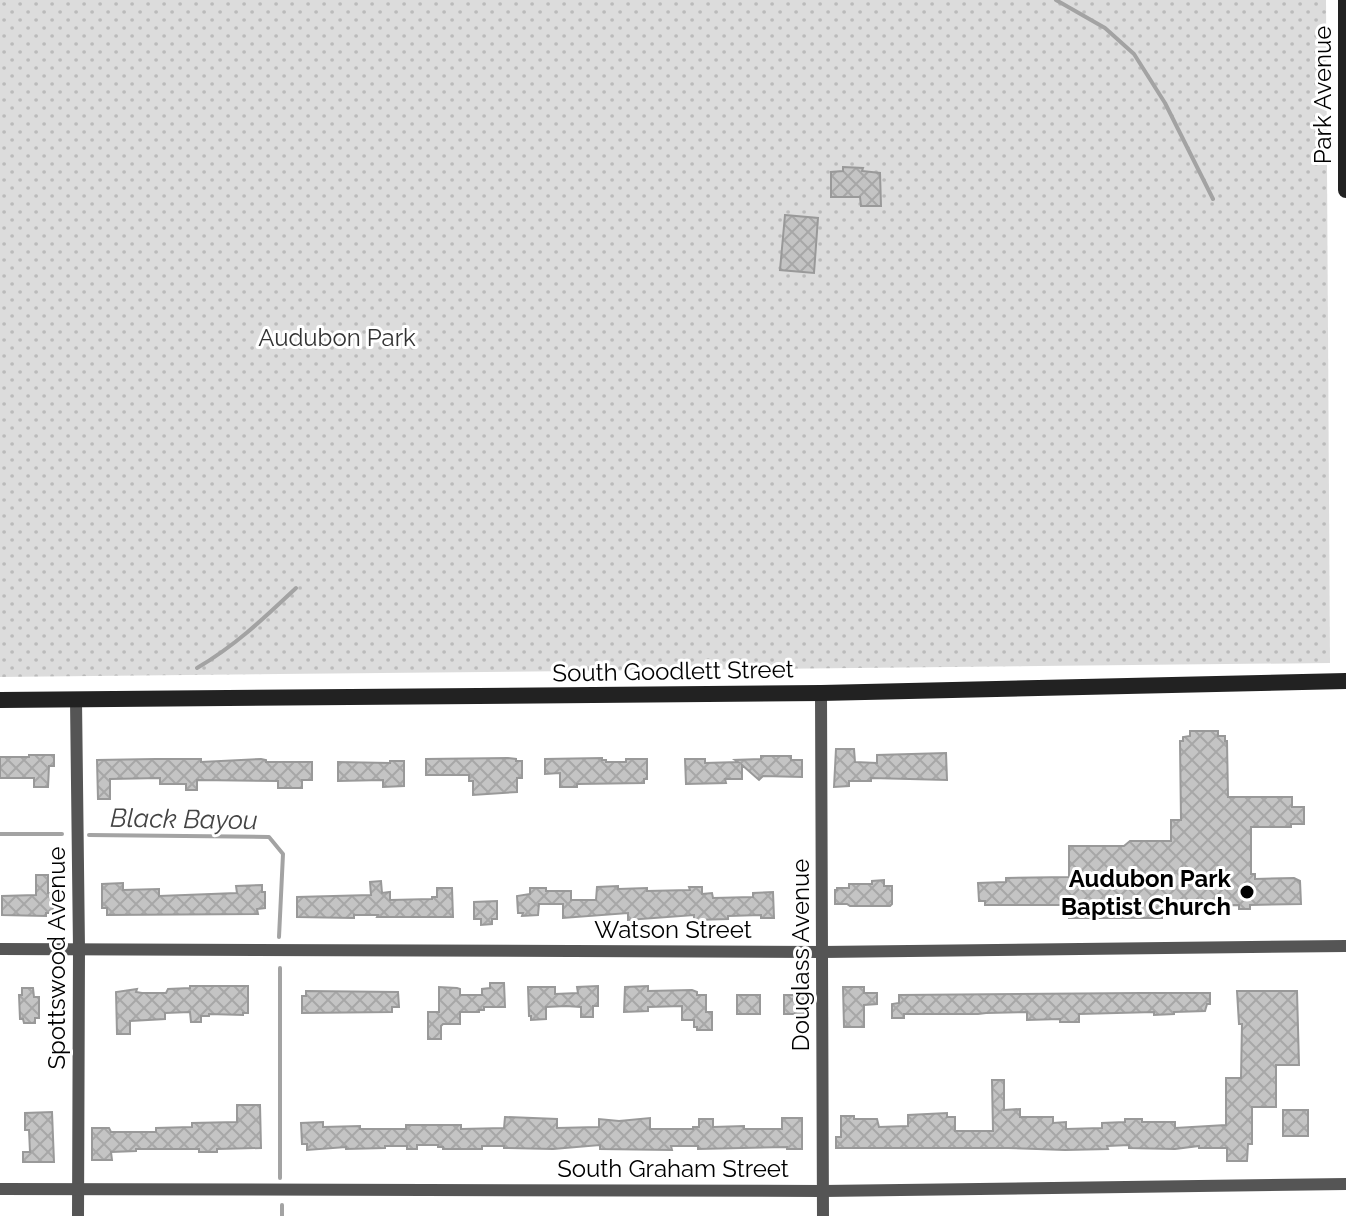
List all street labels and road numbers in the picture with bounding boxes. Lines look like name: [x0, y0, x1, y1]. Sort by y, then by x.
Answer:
street label: Park Avenue: [1308, 26, 1337, 164]
street label: South Goodlett Street: [552, 654, 794, 688]
street label: Spottswood Avenue: [42, 846, 71, 1070]
street label: Douglass Avenue: [786, 859, 815, 1051]
street label: Watson Street: [594, 915, 752, 944]
street label: South Graham Street: [557, 1154, 789, 1183]

